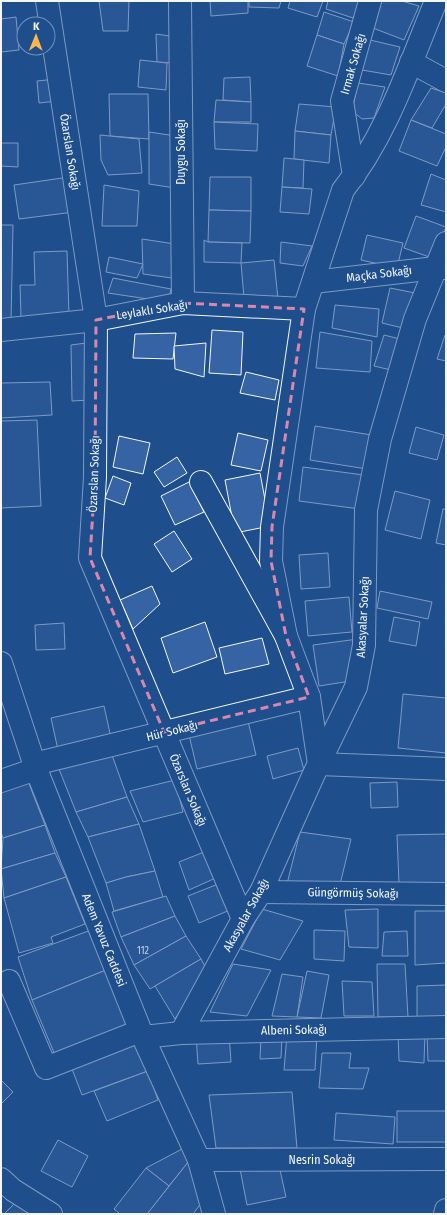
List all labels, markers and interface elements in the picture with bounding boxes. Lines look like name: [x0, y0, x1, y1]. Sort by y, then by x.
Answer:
north arrow: [16, 16, 56, 56]
text: K: [33, 20, 40, 33]
street label: Irmak Sokağı: [338, 32, 368, 96]
street label: Özarslan Sokağı: [57, 112, 85, 191]
street label: Duygu Sokağı: [174, 119, 188, 185]
street label: Maçka Sokağı: [346, 263, 412, 285]
street label: Leylaklı Sokağı: [115, 297, 189, 323]
street label: Özarslan Sokağı: [84, 435, 102, 513]
street label: Akasyalar Sokağı: [354, 576, 372, 658]
street label: Hür Sokağı: [145, 718, 199, 744]
street label: Özarslan Sokağı: [166, 751, 211, 828]
street label: Akasyalar Sokağı: [220, 876, 272, 954]
street label: Güngörmüş Sokağı: [307, 885, 399, 901]
street label: Adem Yavuz Caddesi: [79, 891, 129, 989]
house number: 112: [137, 945, 150, 957]
street label: Albeni Sokağı: [261, 1022, 327, 1038]
street label: Nesrin Sokağı: [289, 1153, 355, 1167]

